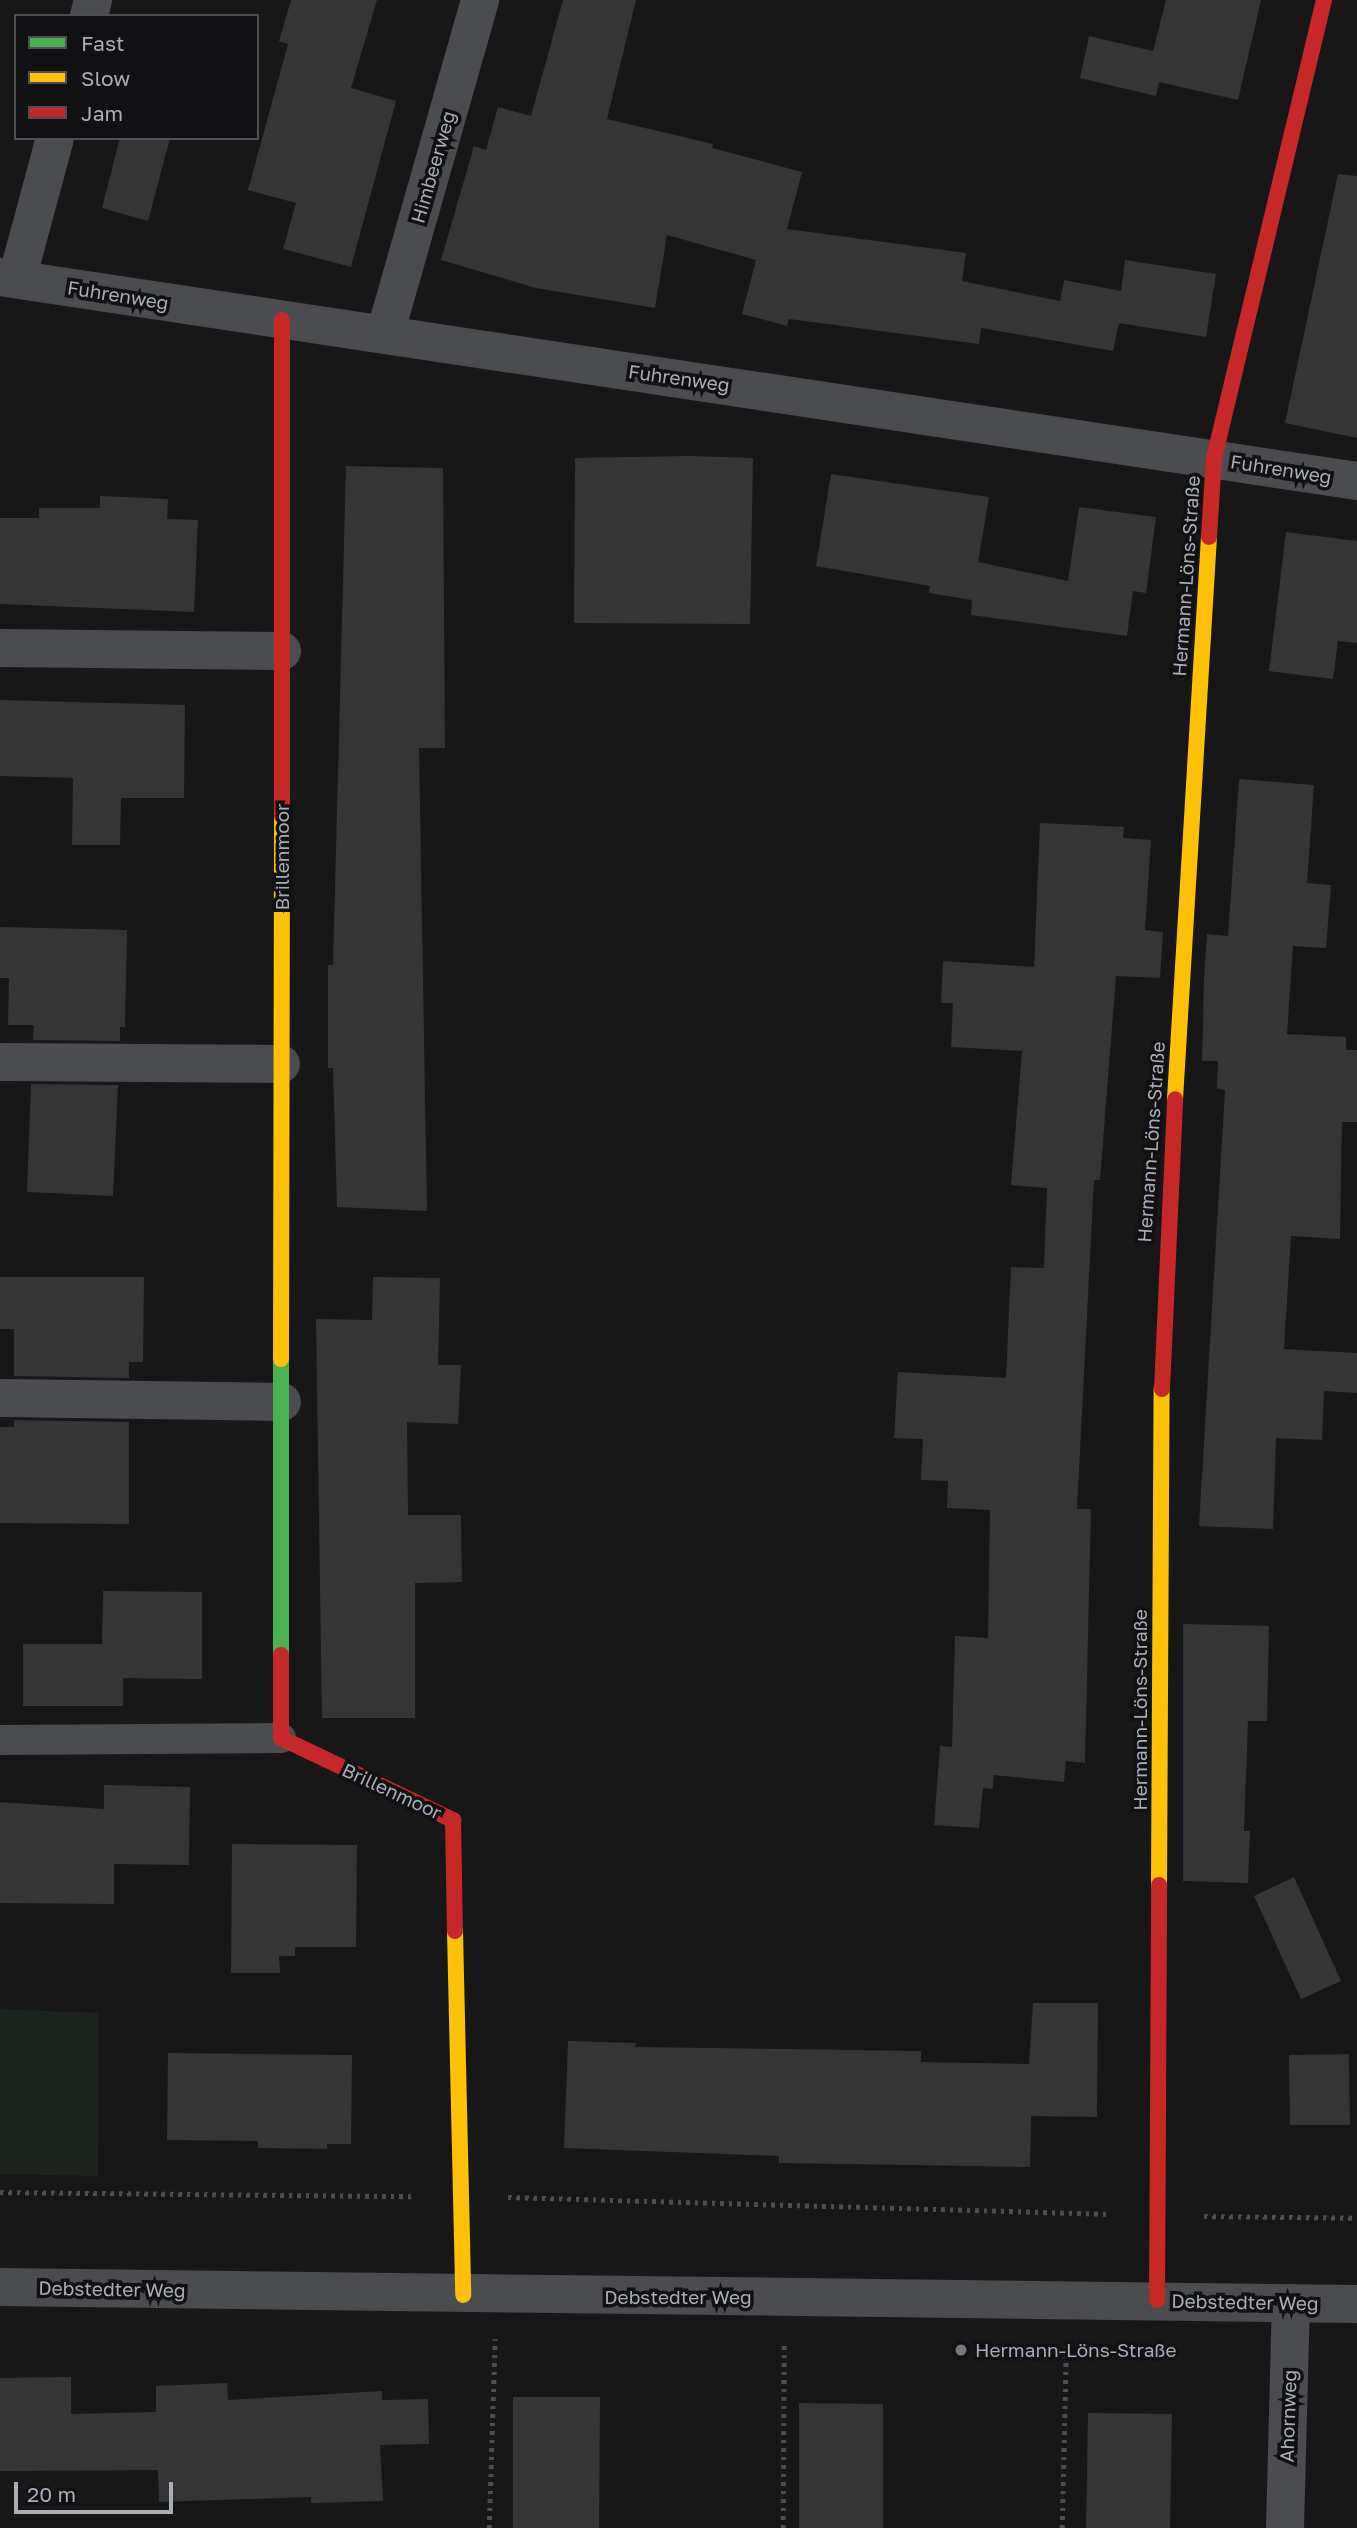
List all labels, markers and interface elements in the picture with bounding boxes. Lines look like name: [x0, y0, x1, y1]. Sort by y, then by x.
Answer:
legend: [14, 14, 259, 140]
text: Fast: [81, 30, 124, 56]
text: Slow: [81, 65, 130, 91]
text: Jam: [81, 100, 123, 126]
street label: Himbeerweg: [406, 108, 460, 226]
street label: Fuhrenweg: [66, 276, 170, 314]
street label: Fuhrenweg: [627, 360, 731, 396]
street label: Fuhrenweg: [1229, 450, 1333, 488]
street label: Hermann-Löns-Straße: [1168, 475, 1204, 677]
street label: Brillenmoor: [271, 804, 293, 910]
street label: Hermann-Löns-Straße: [1133, 1041, 1169, 1243]
street label: Hermann-Löns-Straße: [1129, 1609, 1151, 1811]
street label: Brillenmoor: [339, 1758, 445, 1824]
street label: Debstedter Weg: [38, 2276, 186, 2302]
street label: Debstedter Weg: [604, 2286, 752, 2308]
street label: Debstedter Weg: [1171, 2289, 1319, 2315]
place label: Hermann-Löns-Straße: [975, 2339, 1176, 2361]
marker: Hermann-Löns-Straße: [953, 2342, 969, 2358]
street label: Ahornweg: [1275, 2369, 1301, 2463]
scale bar: [18, 2468, 177, 2512]
text: 20 m: [27, 2481, 76, 2507]

